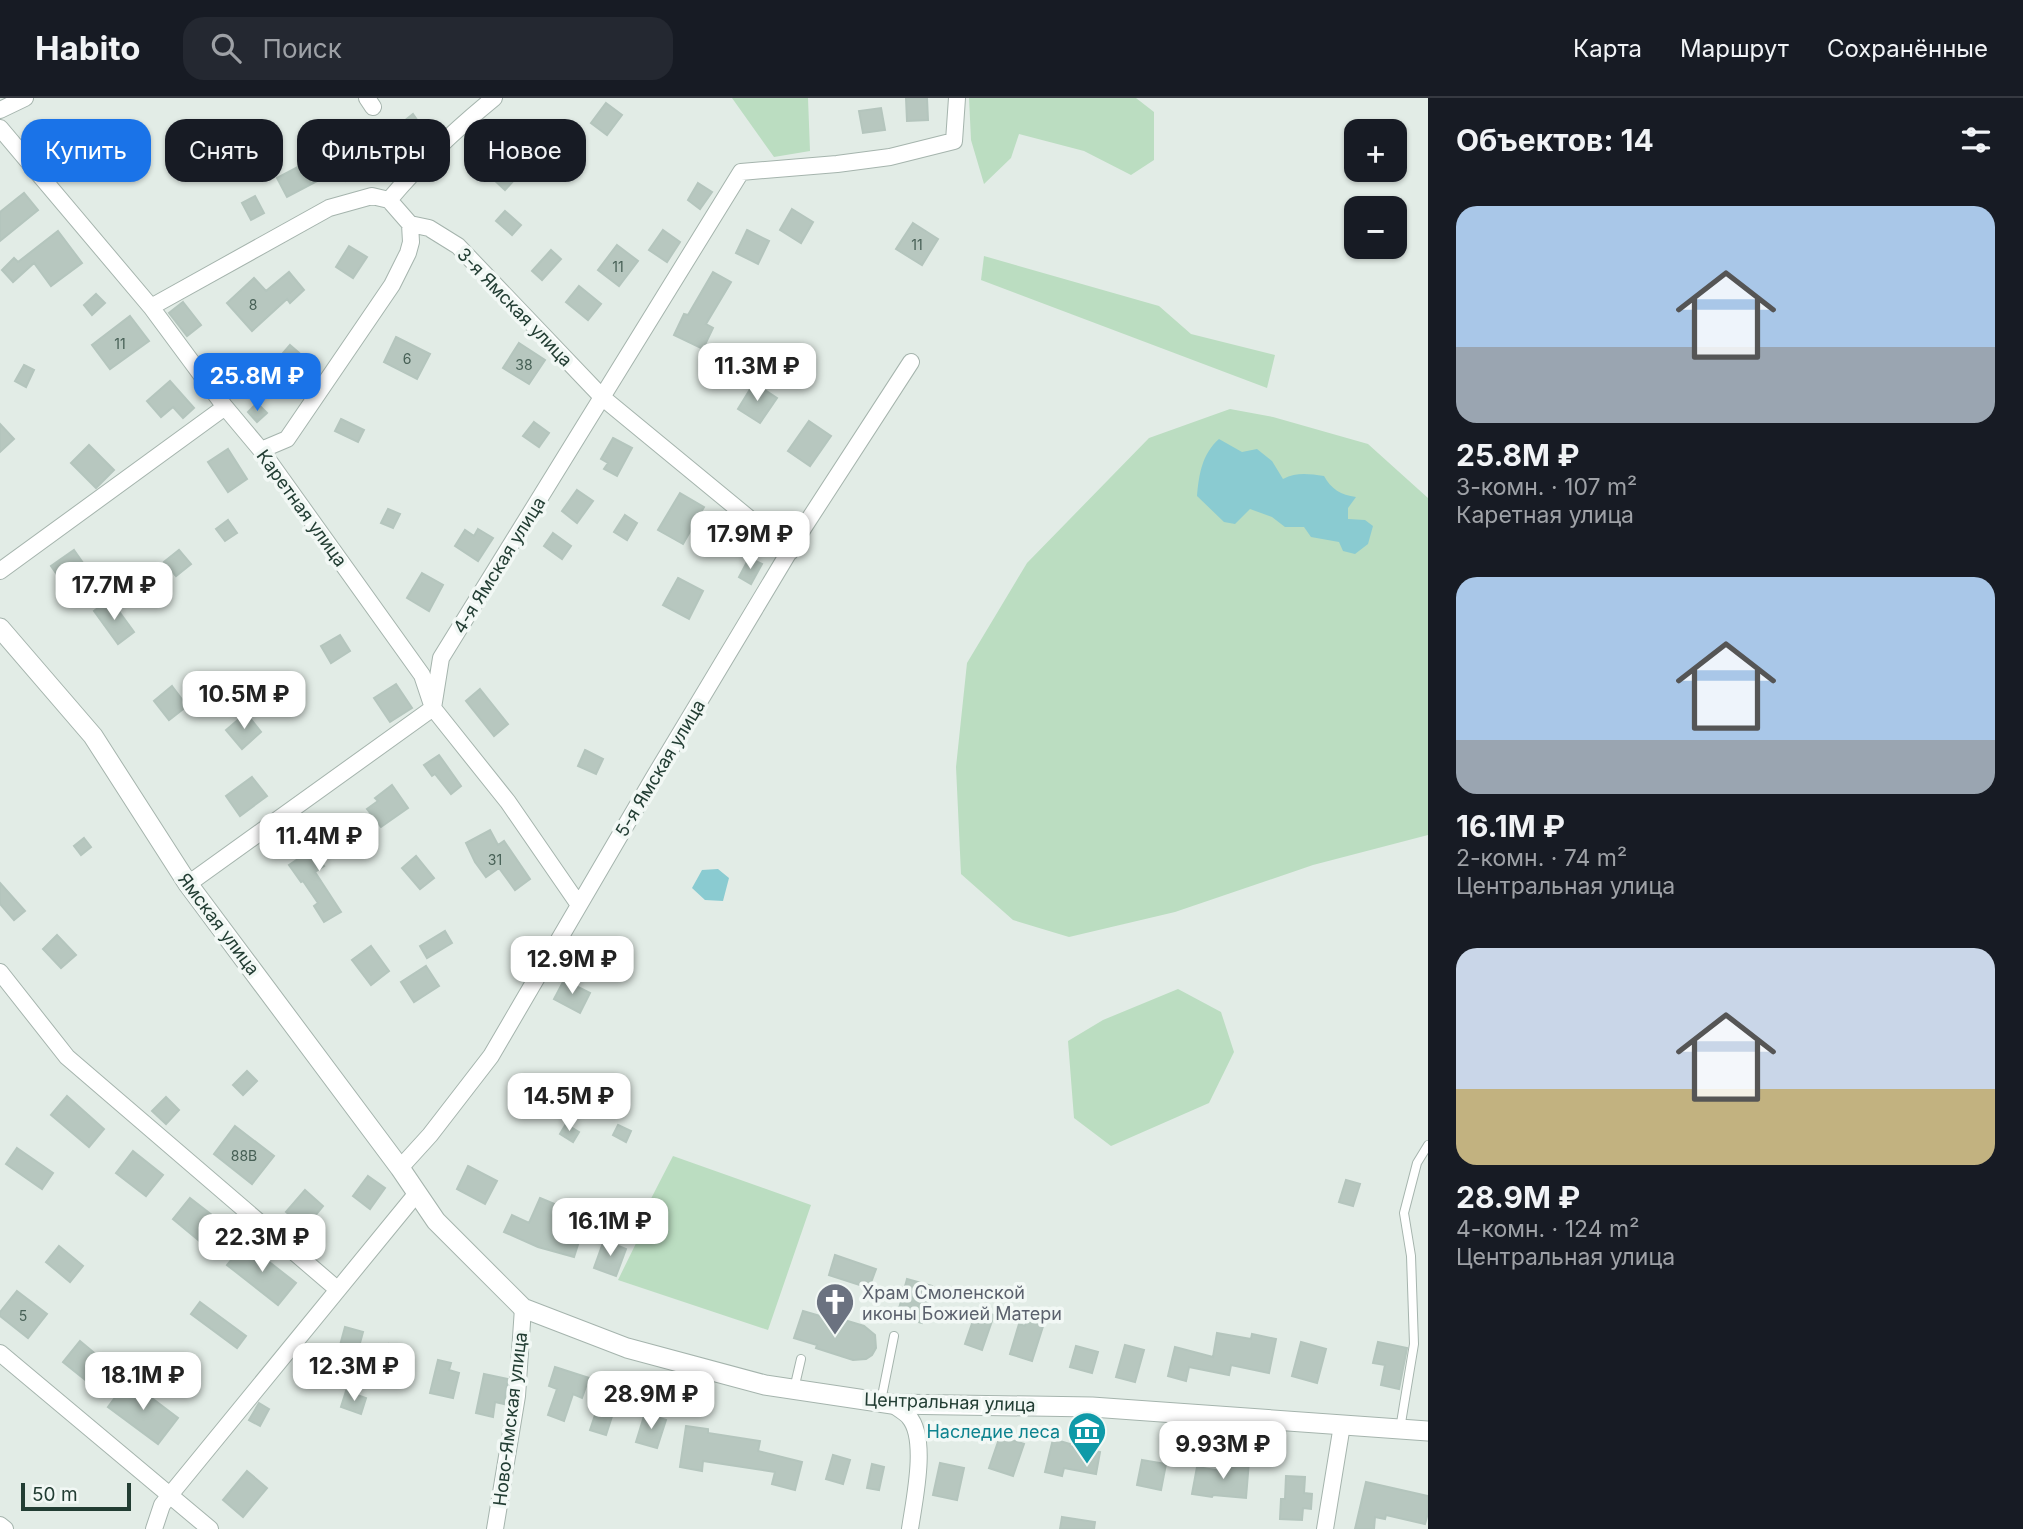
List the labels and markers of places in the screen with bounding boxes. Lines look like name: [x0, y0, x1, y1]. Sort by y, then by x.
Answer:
pin: 11.3M ₽: [692, 344, 822, 403]
pin: 25.8M ₽: [192, 354, 322, 413]
pin: 17.9M ₽: [685, 512, 815, 571]
pin: 17.7M ₽: [49, 562, 179, 622]
pin: 10.5M ₽: [179, 672, 309, 731]
pin: 11.4M ₽: [254, 814, 384, 873]
pin: 12.9M ₽: [507, 936, 637, 996]
pin: 14.5M ₽: [504, 1074, 634, 1133]
pin: 16.1M ₽: [545, 1198, 675, 1258]
pin: 22.3M ₽: [197, 1214, 327, 1274]
church icon: Храм Смоленской иконы Божией Матери: [814, 1281, 856, 1336]
place label: Храм Смоленской иконы Божией Матери: [862, 1282, 1062, 1324]
pin: 12.3M ₽: [289, 1344, 419, 1403]
pin: 18.1M ₽: [78, 1352, 208, 1412]
pin: 28.9M ₽: [586, 1372, 716, 1431]
museum icon: Наследие леса: [1066, 1410, 1108, 1465]
place label: Наследие леса: [926, 1421, 1060, 1442]
pin: 9.93M ₽: [1158, 1422, 1288, 1481]

